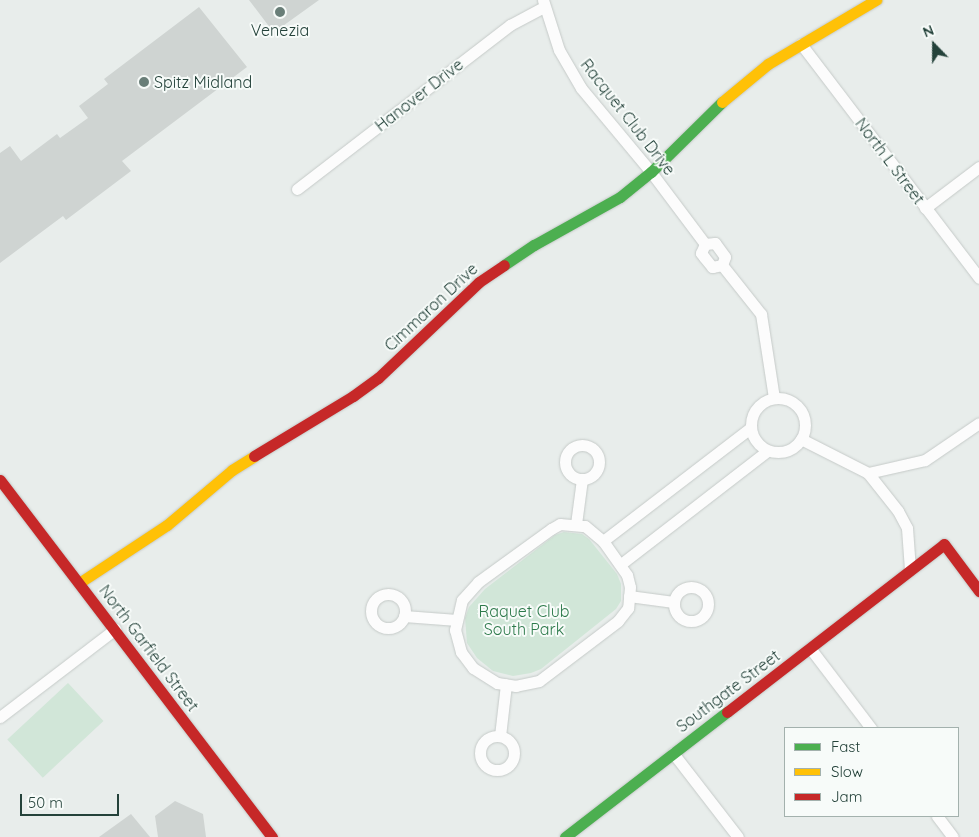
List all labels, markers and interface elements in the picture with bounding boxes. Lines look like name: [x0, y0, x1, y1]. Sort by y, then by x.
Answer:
marker: Venezia: [274, 6, 286, 18]
place label: Venezia: [251, 20, 309, 40]
north arrow: [909, 20, 959, 70]
text: N: [920, 21, 937, 41]
street label: Hanover Drive: [371, 55, 467, 135]
street label: Racquet Club Drive: [577, 55, 679, 179]
place label: Spitz Midland: [154, 72, 252, 92]
marker: Spitz Midland: [138, 76, 150, 88]
street label: North L Street: [851, 114, 929, 208]
street label: Cimmaron Drive: [380, 259, 482, 355]
street label: North Garfield Street: [95, 581, 203, 715]
park label: Raquet Club South Park: [479, 601, 569, 639]
street label: Southgate Street: [673, 646, 783, 736]
legend: [784, 727, 959, 817]
text: Fast: [831, 737, 860, 756]
text: Slow: [831, 762, 863, 781]
scale bar: [22, 784, 121, 816]
text: Jam: [831, 787, 862, 806]
text: 50 m: [28, 793, 63, 812]

